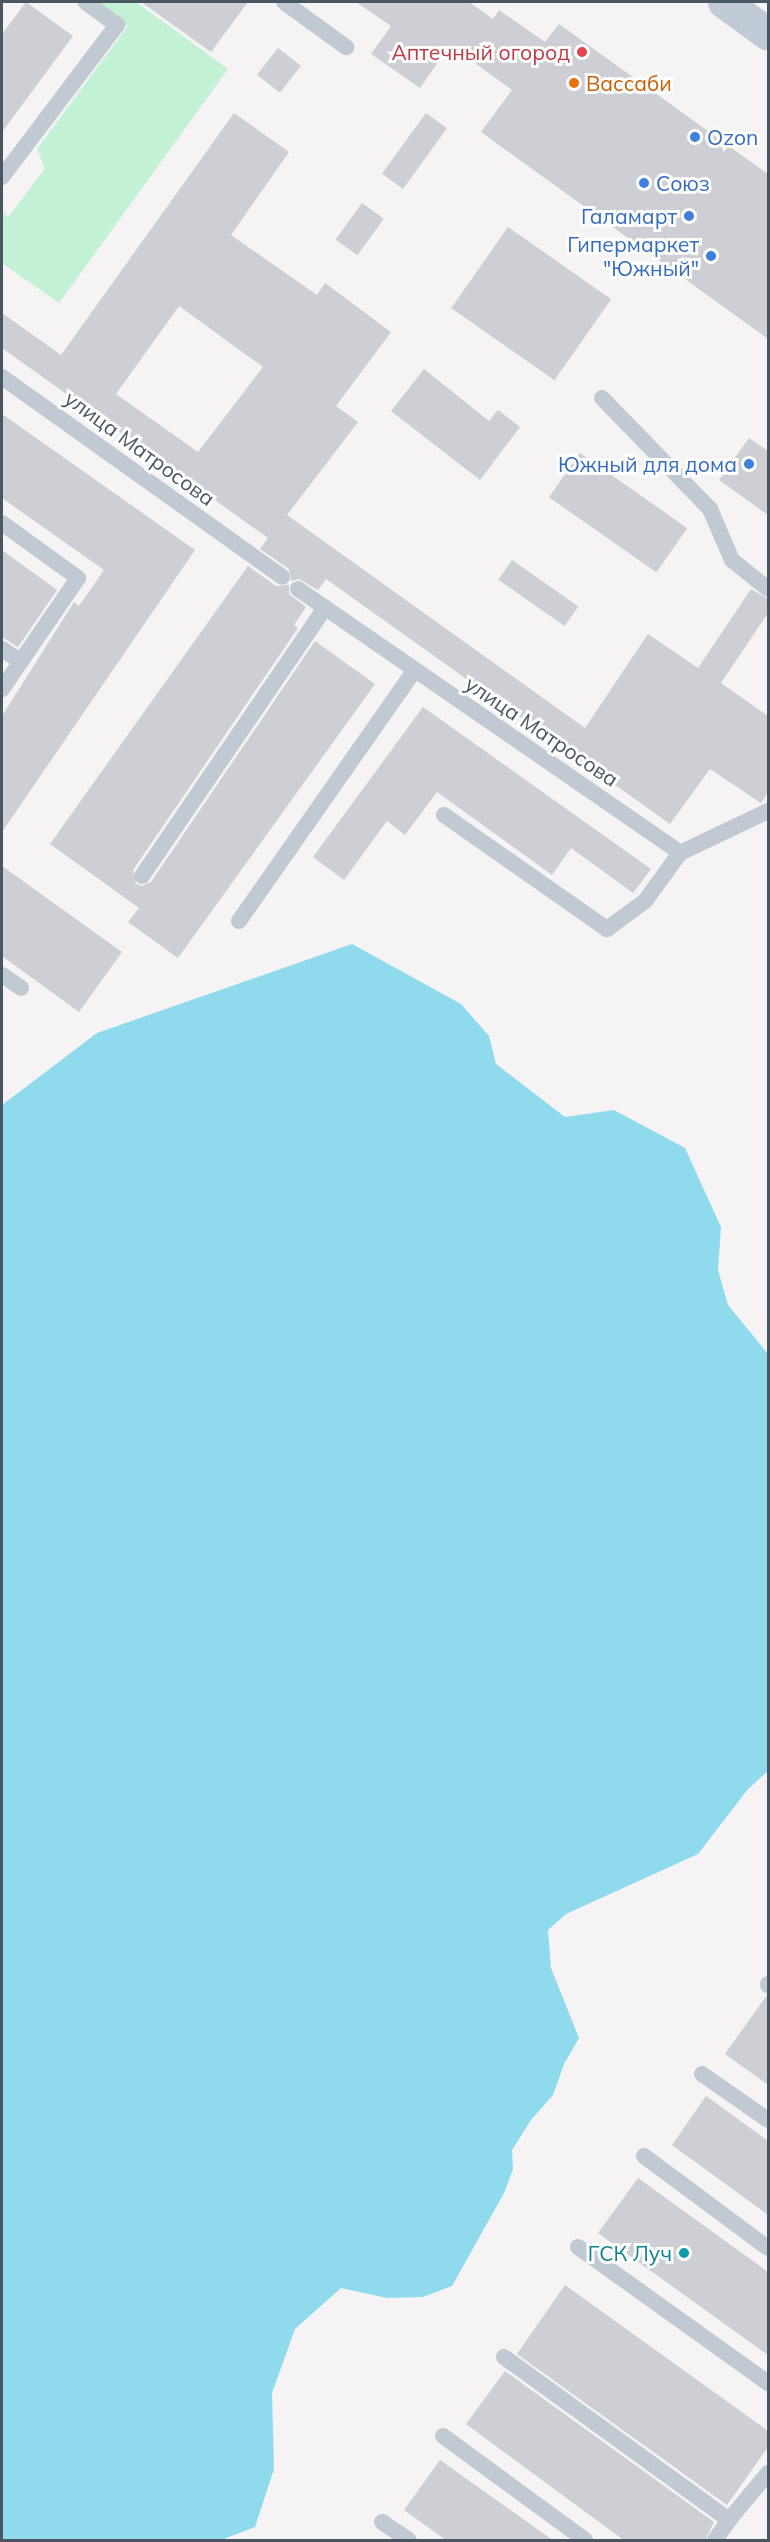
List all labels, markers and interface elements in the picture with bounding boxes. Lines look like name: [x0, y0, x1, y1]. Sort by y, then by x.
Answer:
place label: Аптечный огород: [391, 39, 570, 65]
marker: Аптечный огород: [575, 45, 589, 59]
place label: Вассаби: [586, 70, 672, 96]
marker: Вассаби: [567, 76, 581, 90]
place label: Ozon: [707, 124, 758, 150]
marker: Ozon: [688, 130, 702, 144]
place label: Союз: [656, 170, 710, 196]
marker: Союз: [637, 176, 651, 190]
place label: Галамарт: [581, 203, 677, 229]
marker: Галамарт: [682, 209, 696, 223]
place label: Гипермаркет "Южный": [567, 231, 699, 281]
marker: Гипермаркет "Южный": [704, 249, 718, 263]
street label: улица Матросова: [60, 385, 220, 511]
place label: Южный для дома: [558, 451, 737, 477]
marker: Южный для дома: [742, 457, 756, 471]
street label: улица Матросова: [461, 670, 623, 792]
place label: ГСК Луч: [588, 2240, 672, 2266]
marker: ГСК Луч: [677, 2246, 691, 2260]

